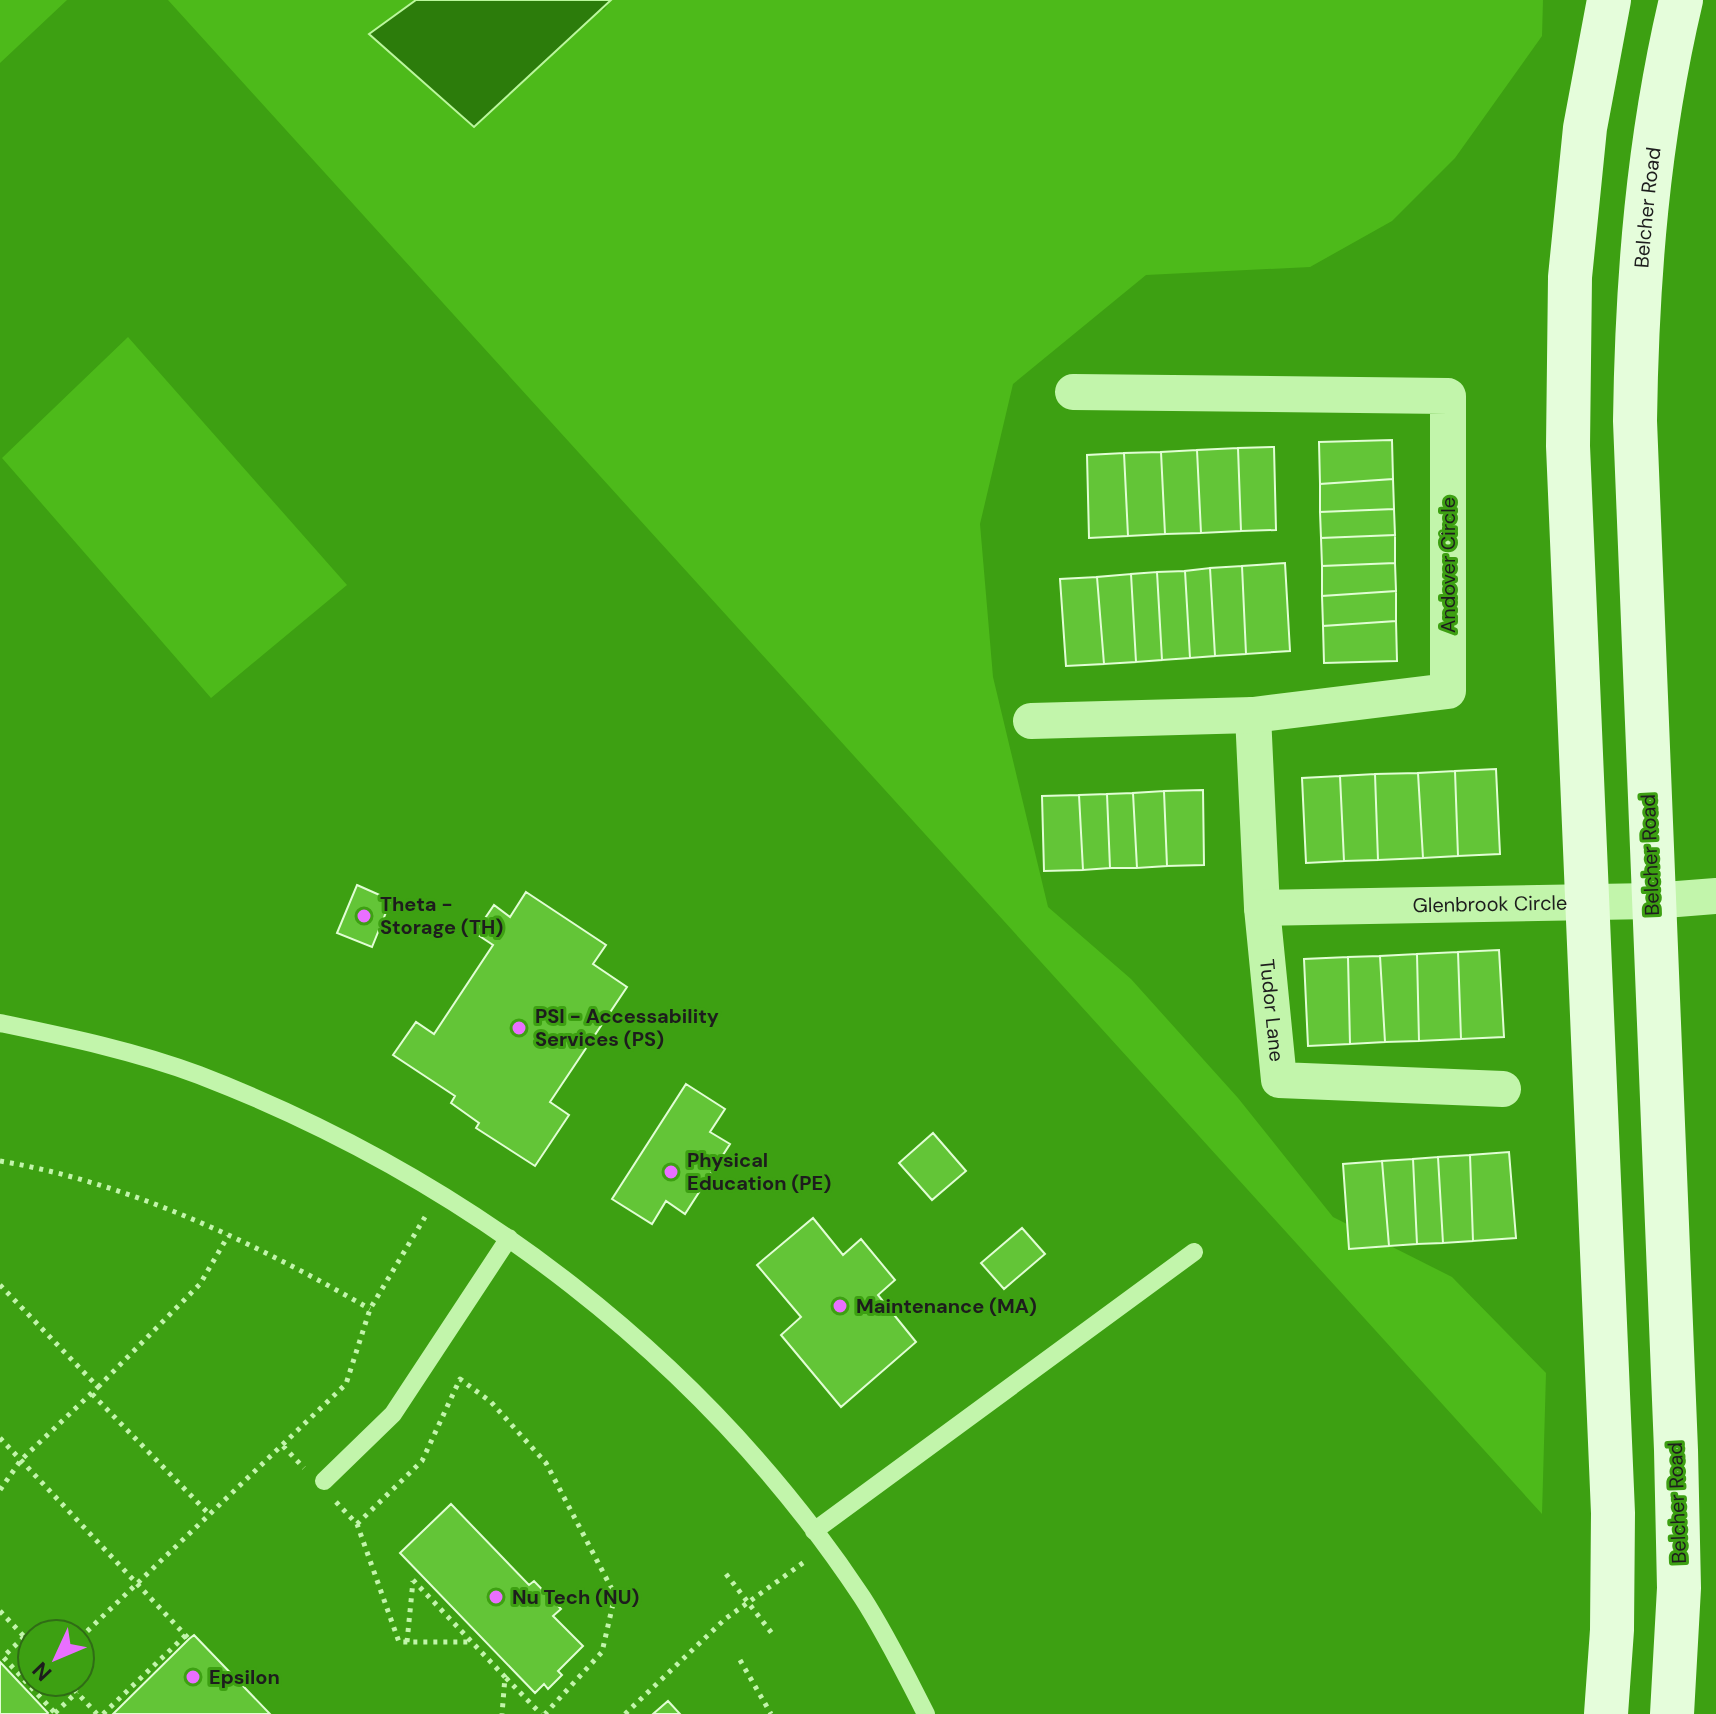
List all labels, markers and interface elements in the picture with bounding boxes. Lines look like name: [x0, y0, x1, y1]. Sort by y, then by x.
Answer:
street label: Belcher Road: [1628, 145, 1667, 269]
street label: Andover Circle: [1435, 497, 1461, 633]
street label: Belcher Road: [1635, 794, 1665, 916]
street label: Glenbrook Circle: [1412, 890, 1568, 918]
place label: Theta - Storage (TH): [380, 891, 503, 940]
marker: Theta - Storage (TH): [355, 907, 373, 925]
street label: Tudor Lane: [1254, 958, 1290, 1063]
place label: PSI - Accessability Services (PS): [535, 1003, 719, 1052]
marker: PSI - Accessability Services (PS): [510, 1019, 528, 1037]
place label: Physical Education (PE): [687, 1147, 831, 1196]
marker: Physical Education (PE): [662, 1163, 680, 1181]
place label: Maintenance (MA): [856, 1293, 1037, 1319]
marker: Maintenance (MA): [831, 1297, 849, 1315]
street label: Belcher Road: [1662, 1442, 1692, 1564]
place label: Nu Tech (NU): [512, 1584, 639, 1610]
marker: Nu Tech (NU): [487, 1588, 505, 1606]
north arrow: [16, 1618, 96, 1698]
text: N: [26, 1656, 58, 1687]
place label: Epsilon: [209, 1664, 280, 1690]
marker: Epsilon: [184, 1668, 202, 1686]

